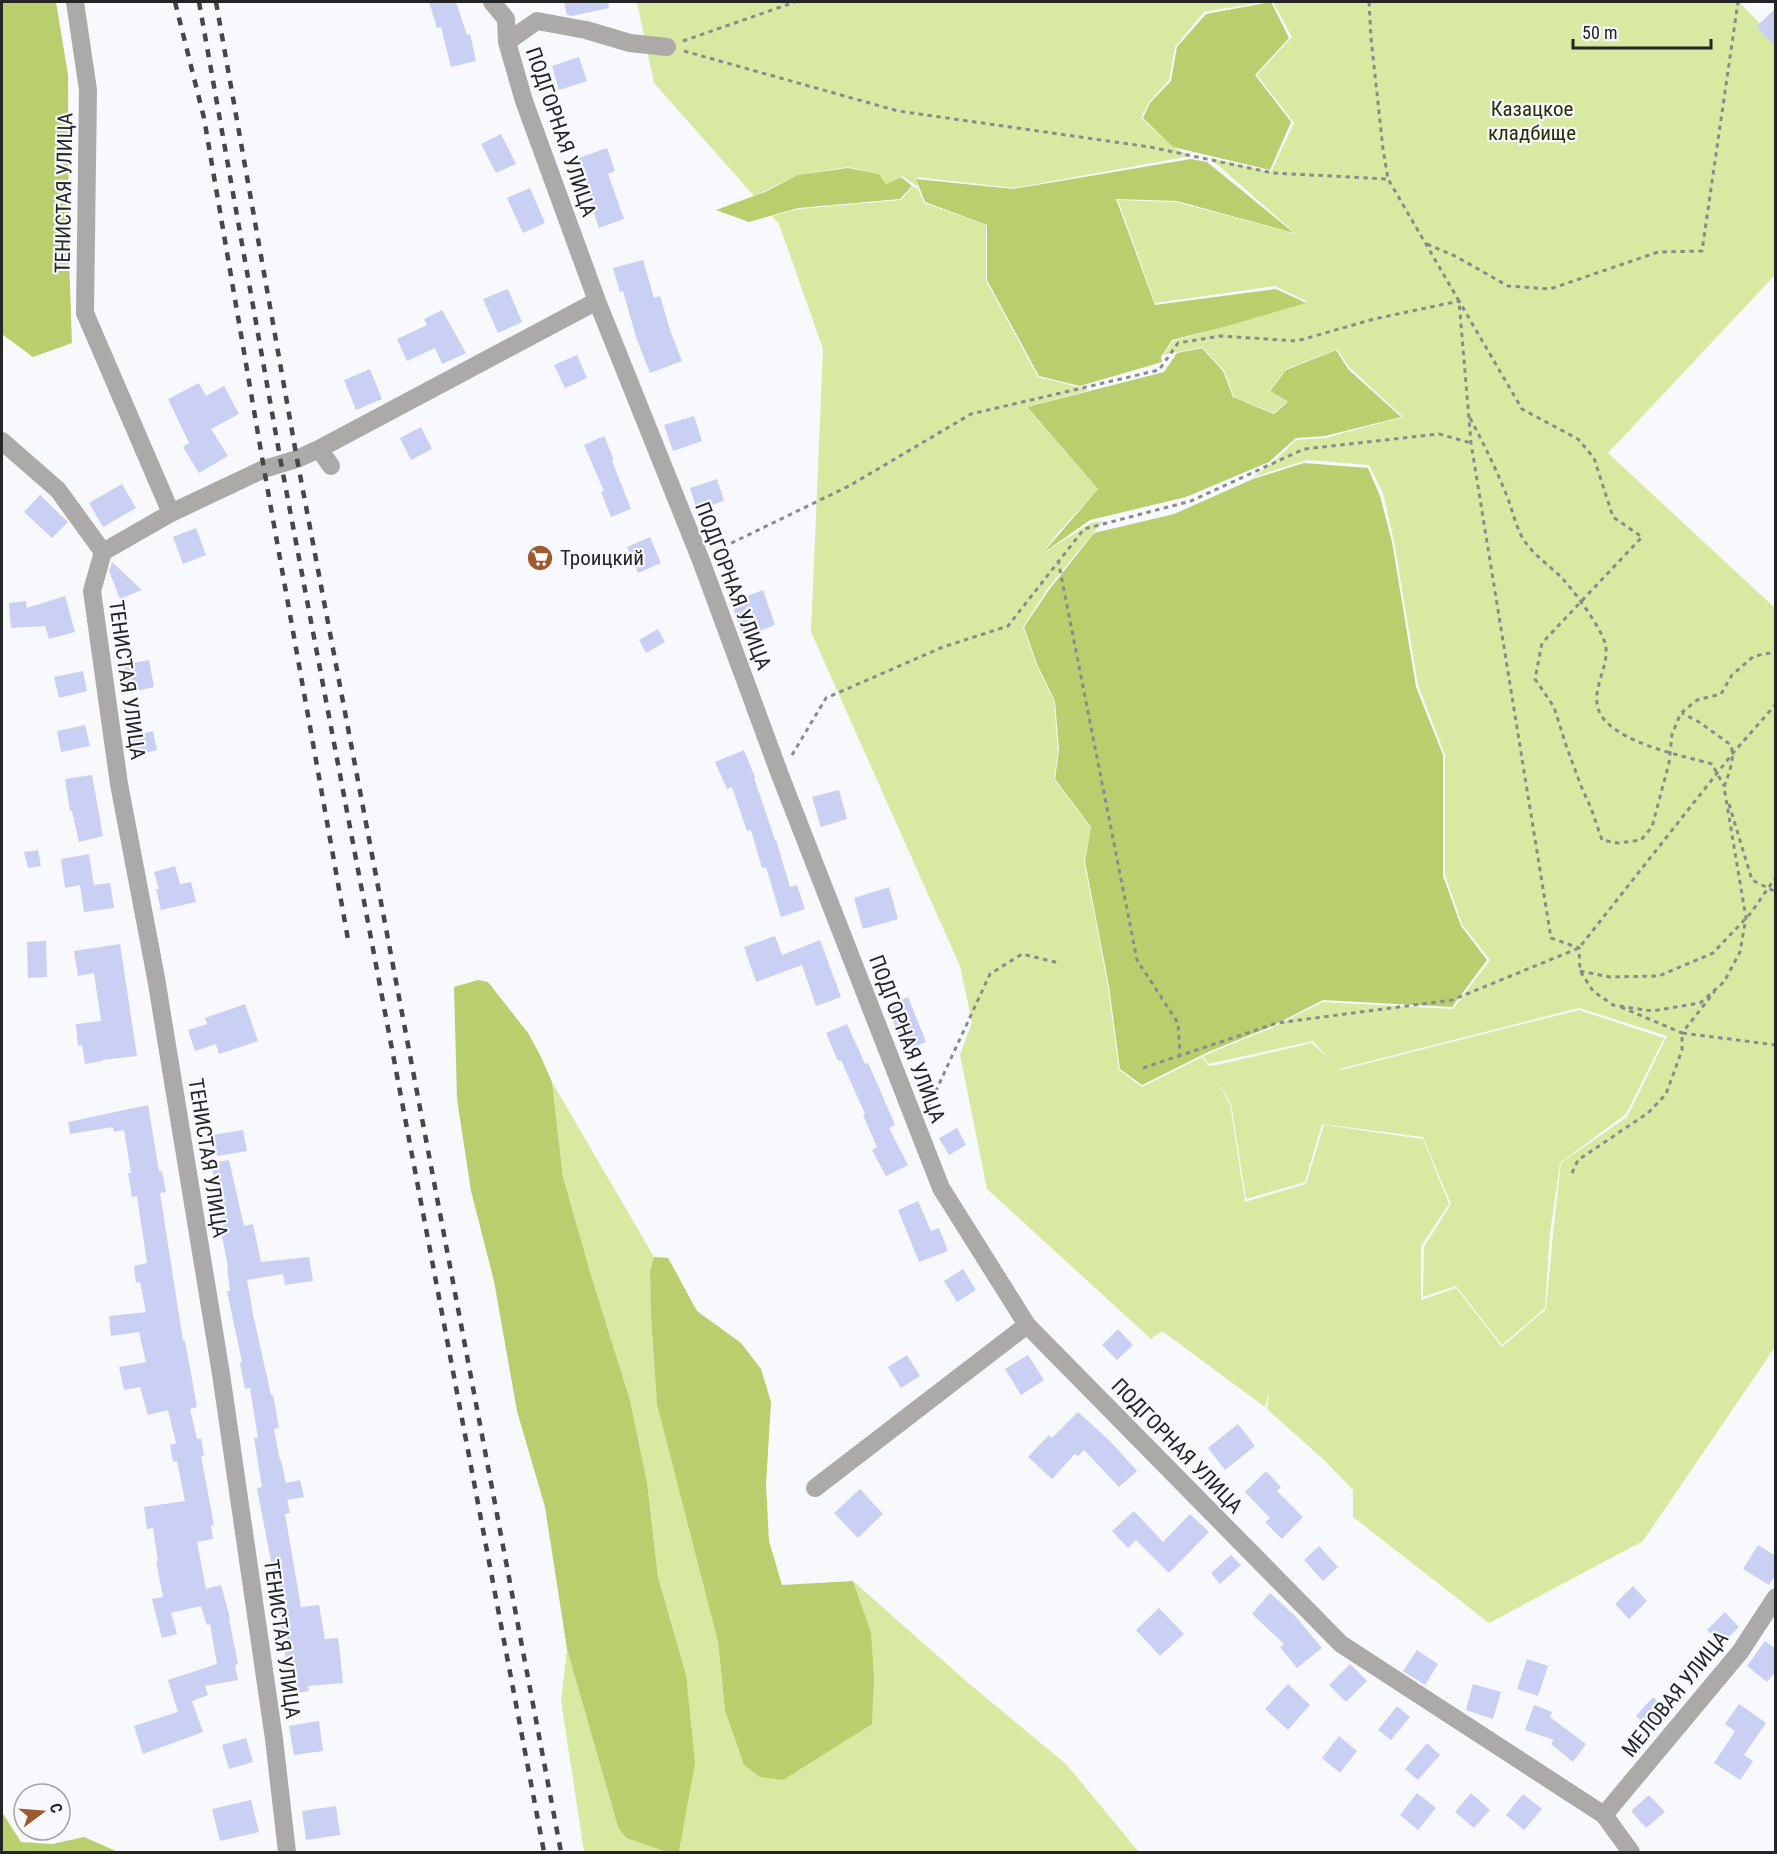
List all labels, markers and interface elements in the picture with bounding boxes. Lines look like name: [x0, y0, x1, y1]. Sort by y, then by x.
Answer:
scale bar: [1573, 12, 1711, 50]
text: 50 m: [1582, 22, 1617, 43]
street label: ПОДГОРНАЯ УЛИЦА: [521, 44, 601, 220]
park label: Казацкое кладбище: [1488, 97, 1576, 145]
street label: ТЕНИСТАЯ УЛИЦА: [51, 113, 77, 273]
street label: ПОДГОРНАЯ УЛИЦА: [690, 499, 776, 673]
supermarket icon: Троицкий: [525, 543, 555, 573]
place label: Троицкий: [560, 546, 644, 570]
street label: ТЕНИСТАЯ УЛИЦА: [104, 599, 150, 761]
street label: ПОДГОРНАЯ УЛИЦА: [864, 952, 950, 1126]
street label: ТЕНИСТАЯ УЛИЦА: [184, 1077, 232, 1239]
street label: ПОДГОРНАЯ УЛИЦА: [1107, 1374, 1247, 1518]
street label: ТЕНИСТАЯ УЛИЦА: [259, 1558, 305, 1720]
street label: МЕЛОВАЯ УЛИЦА: [1617, 1626, 1733, 1762]
north arrow: [12, 1782, 72, 1842]
text: С: [46, 1801, 66, 1815]

